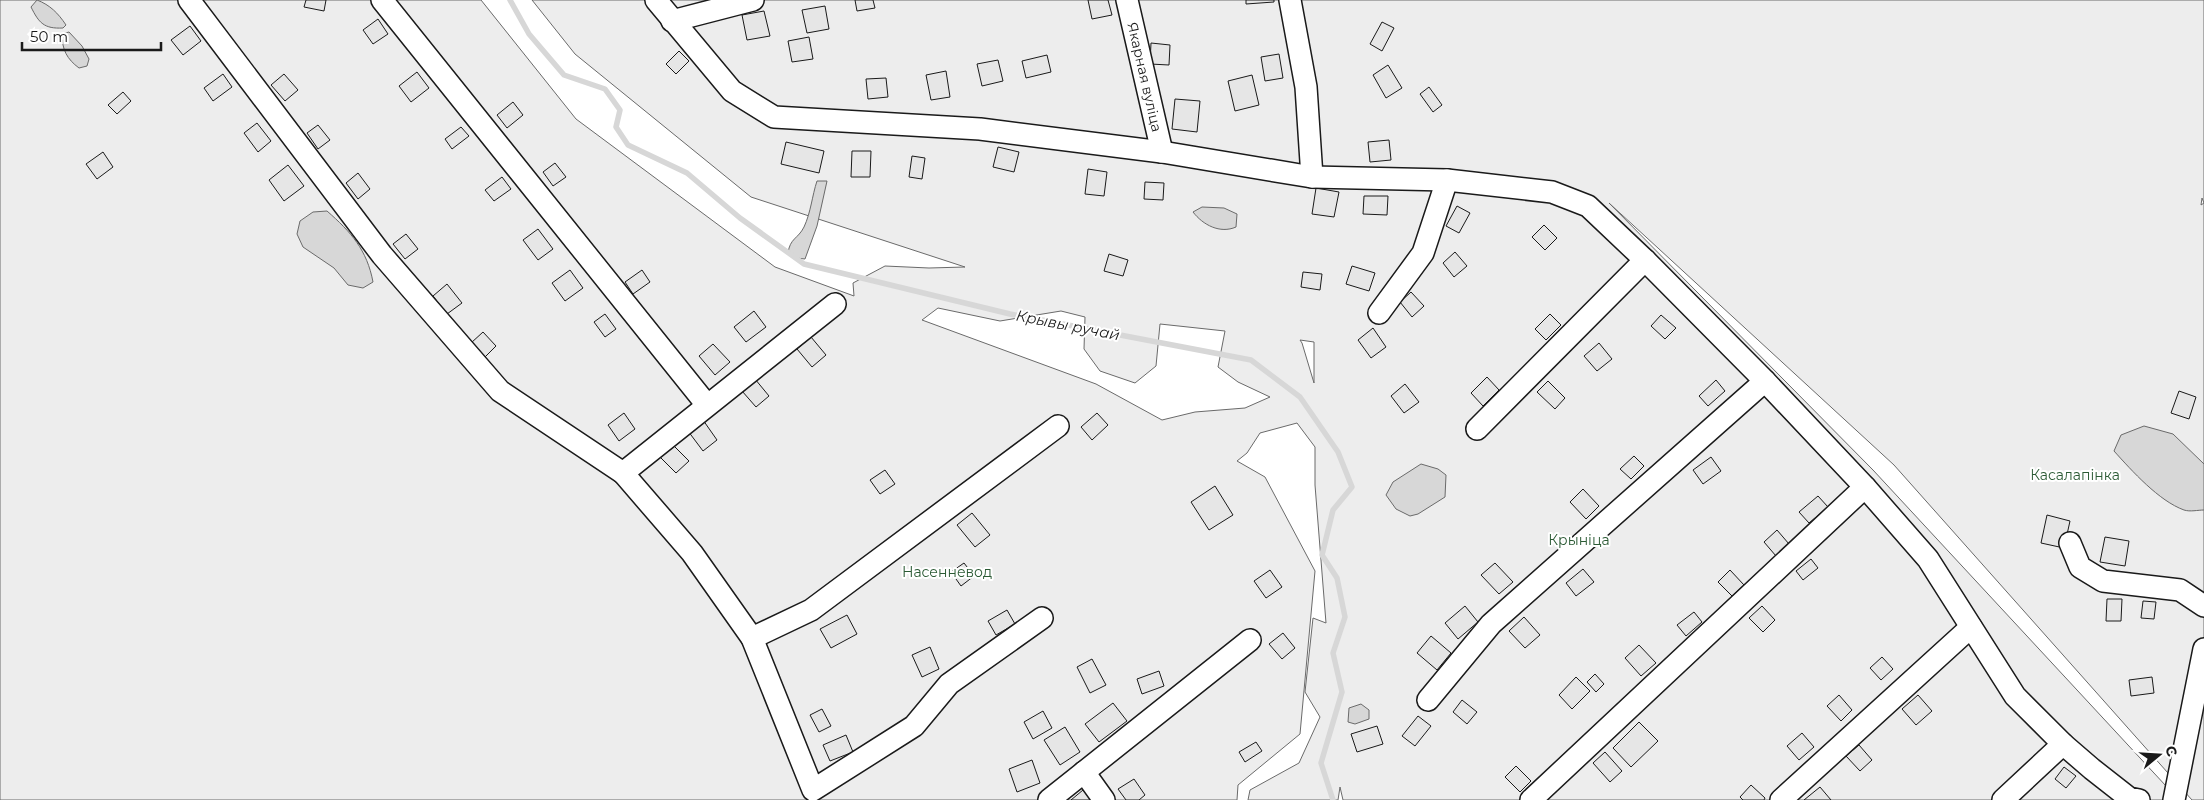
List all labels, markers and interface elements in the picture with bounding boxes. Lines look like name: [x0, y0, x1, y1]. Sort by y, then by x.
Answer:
scale bar: [22, 20, 161, 52]
street label: Якарная вуліца: [1123, 20, 1166, 134]
text: 50 m: [30, 27, 68, 46]
water label: Крывы ручай: [1014, 306, 1122, 344]
park label: Касалапінка: [2030, 466, 2120, 484]
park label: Крыніца: [1548, 531, 1610, 549]
park label: Насенневод: [902, 563, 992, 581]
north arrow: [2134, 730, 2184, 780]
text: С: [2161, 743, 2181, 759]

